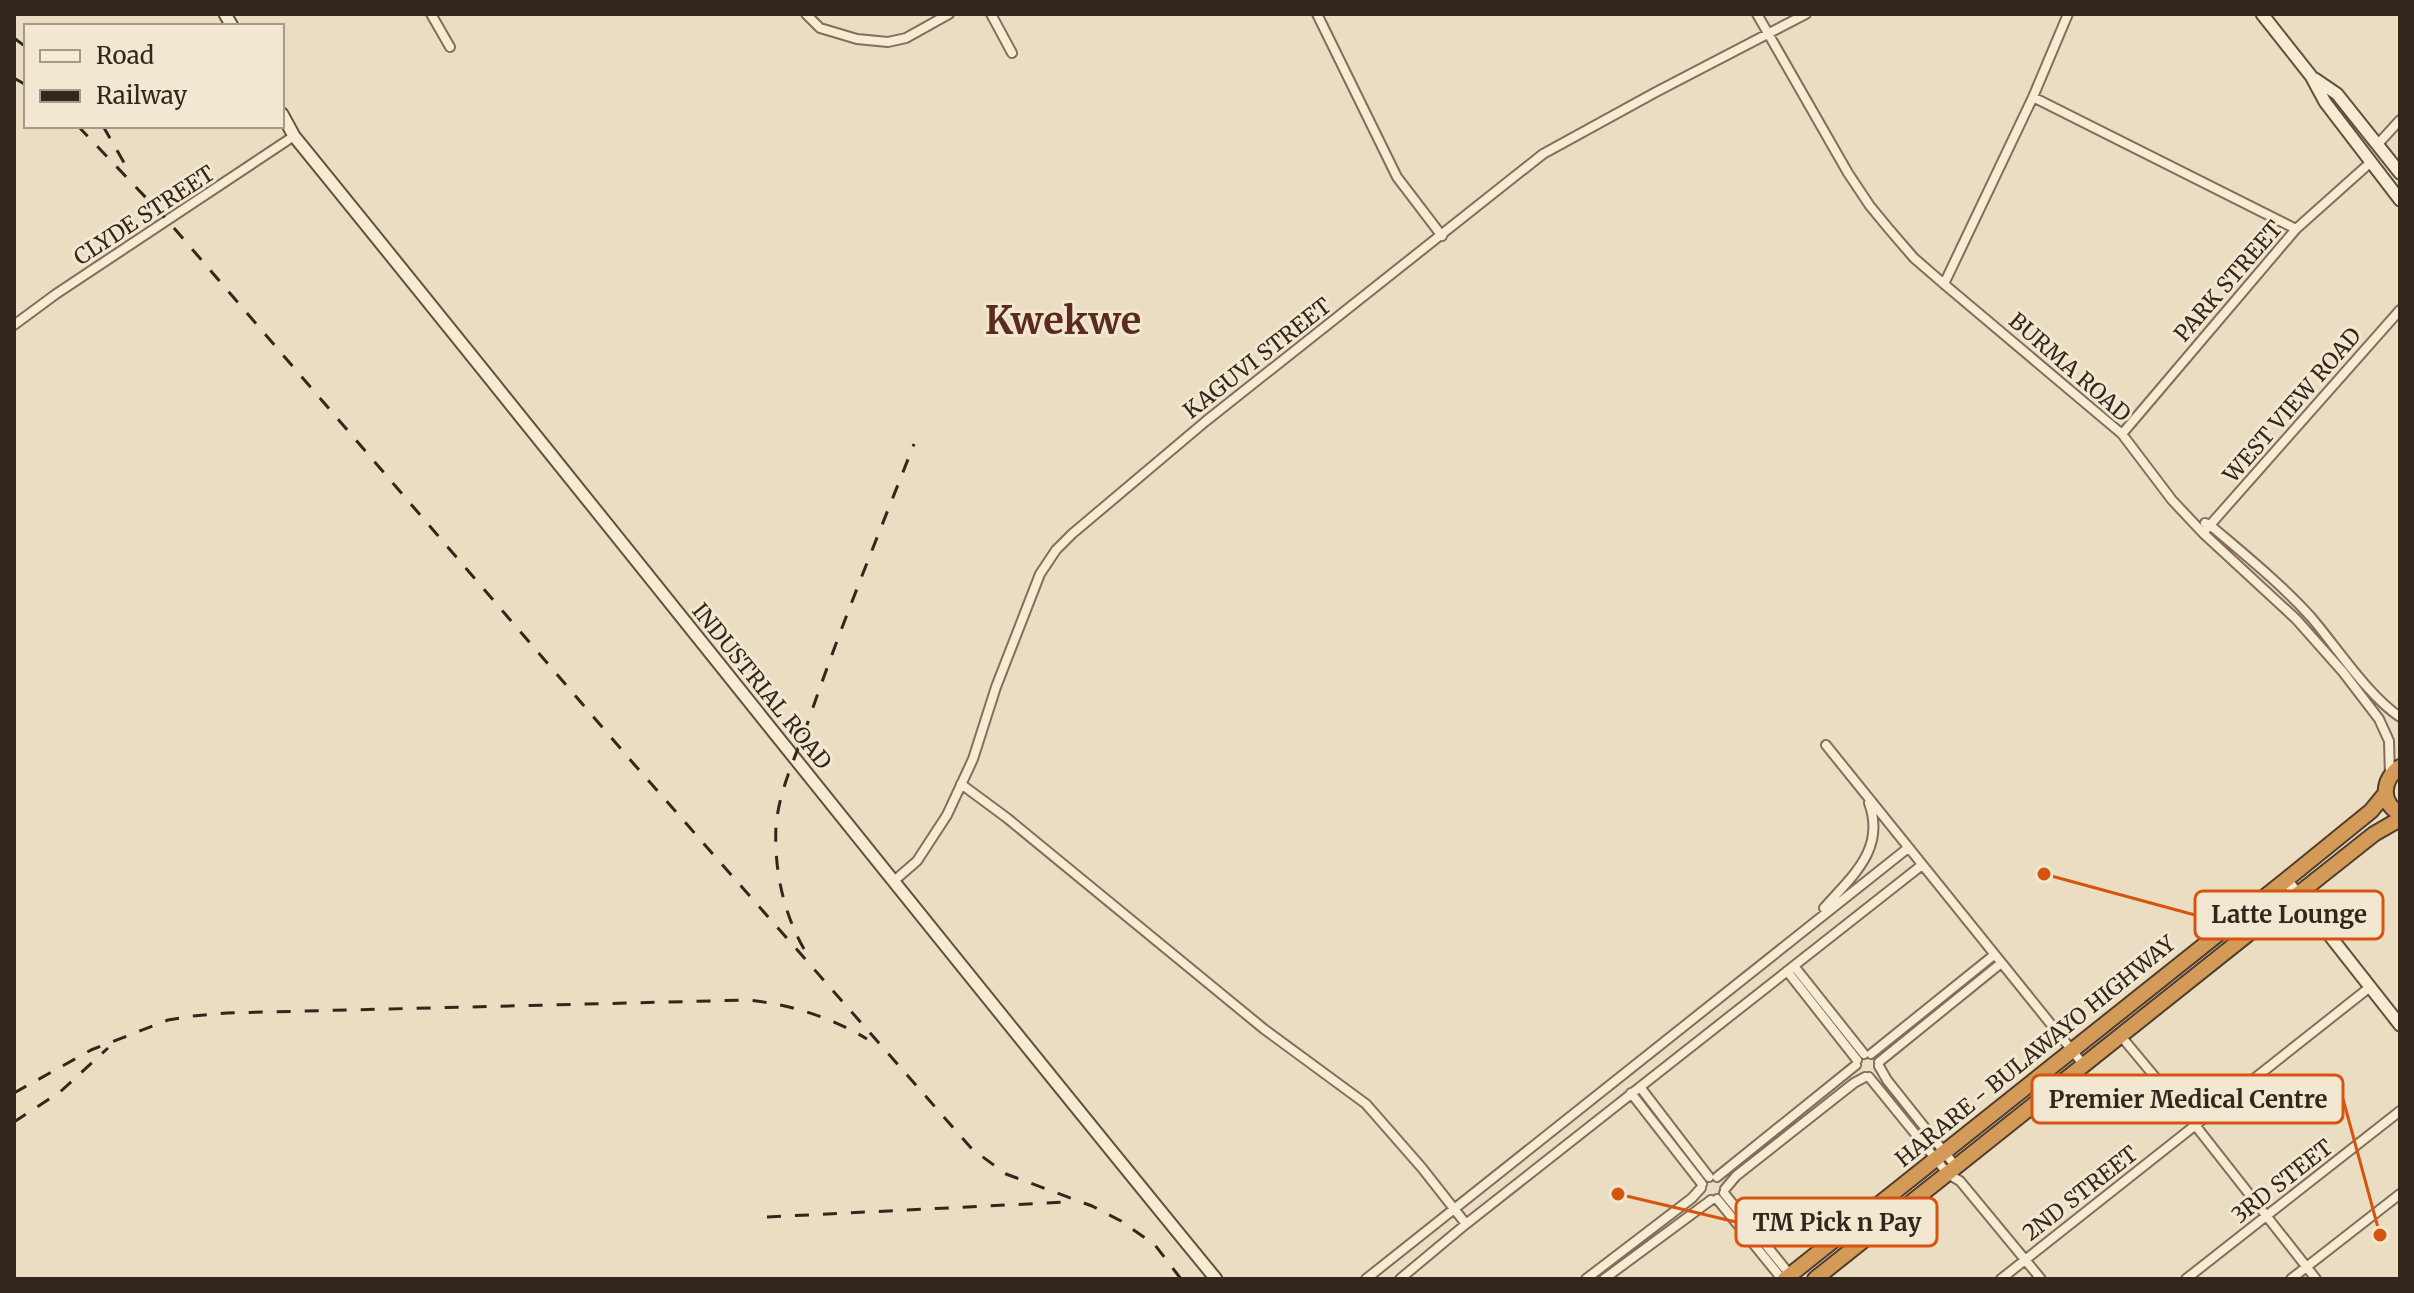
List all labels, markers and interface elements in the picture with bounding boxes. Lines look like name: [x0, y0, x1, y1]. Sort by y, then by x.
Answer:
legend: [24, 24, 284, 128]
text: Road: [96, 40, 154, 71]
text: Railway: [96, 80, 187, 111]
street label: CLYDE STREET: [68, 159, 220, 271]
street label: PARK STREET: [2168, 215, 2288, 347]
street label: KAGUVI STREET: [1178, 292, 1336, 424]
district label: Kwekwe: [985, 297, 1141, 344]
street label: BURMA ROAD: [2003, 306, 2137, 428]
street label: WEST VIEW ROAD: [2216, 322, 2367, 489]
street label: INDUSTRIAL ROAD: [686, 597, 838, 775]
callout: Latte Lounge: [2195, 891, 2383, 939]
text: Latte Lounge: [2211, 899, 2367, 930]
street label: HARARE - BULAWAYO HIGHWAY: [1889, 929, 2181, 1173]
callout: Premier Medical Centre: [2032, 1075, 2343, 1123]
text: Premier Medical Centre: [2049, 1084, 2327, 1115]
street label: 3RD STEET: [2226, 1133, 2338, 1229]
street label: 2ND STREET: [2017, 1139, 2143, 1247]
callout: TM Pick n Pay: [1736, 1198, 1937, 1246]
text: TM Pick n Pay: [1752, 1207, 1922, 1238]

